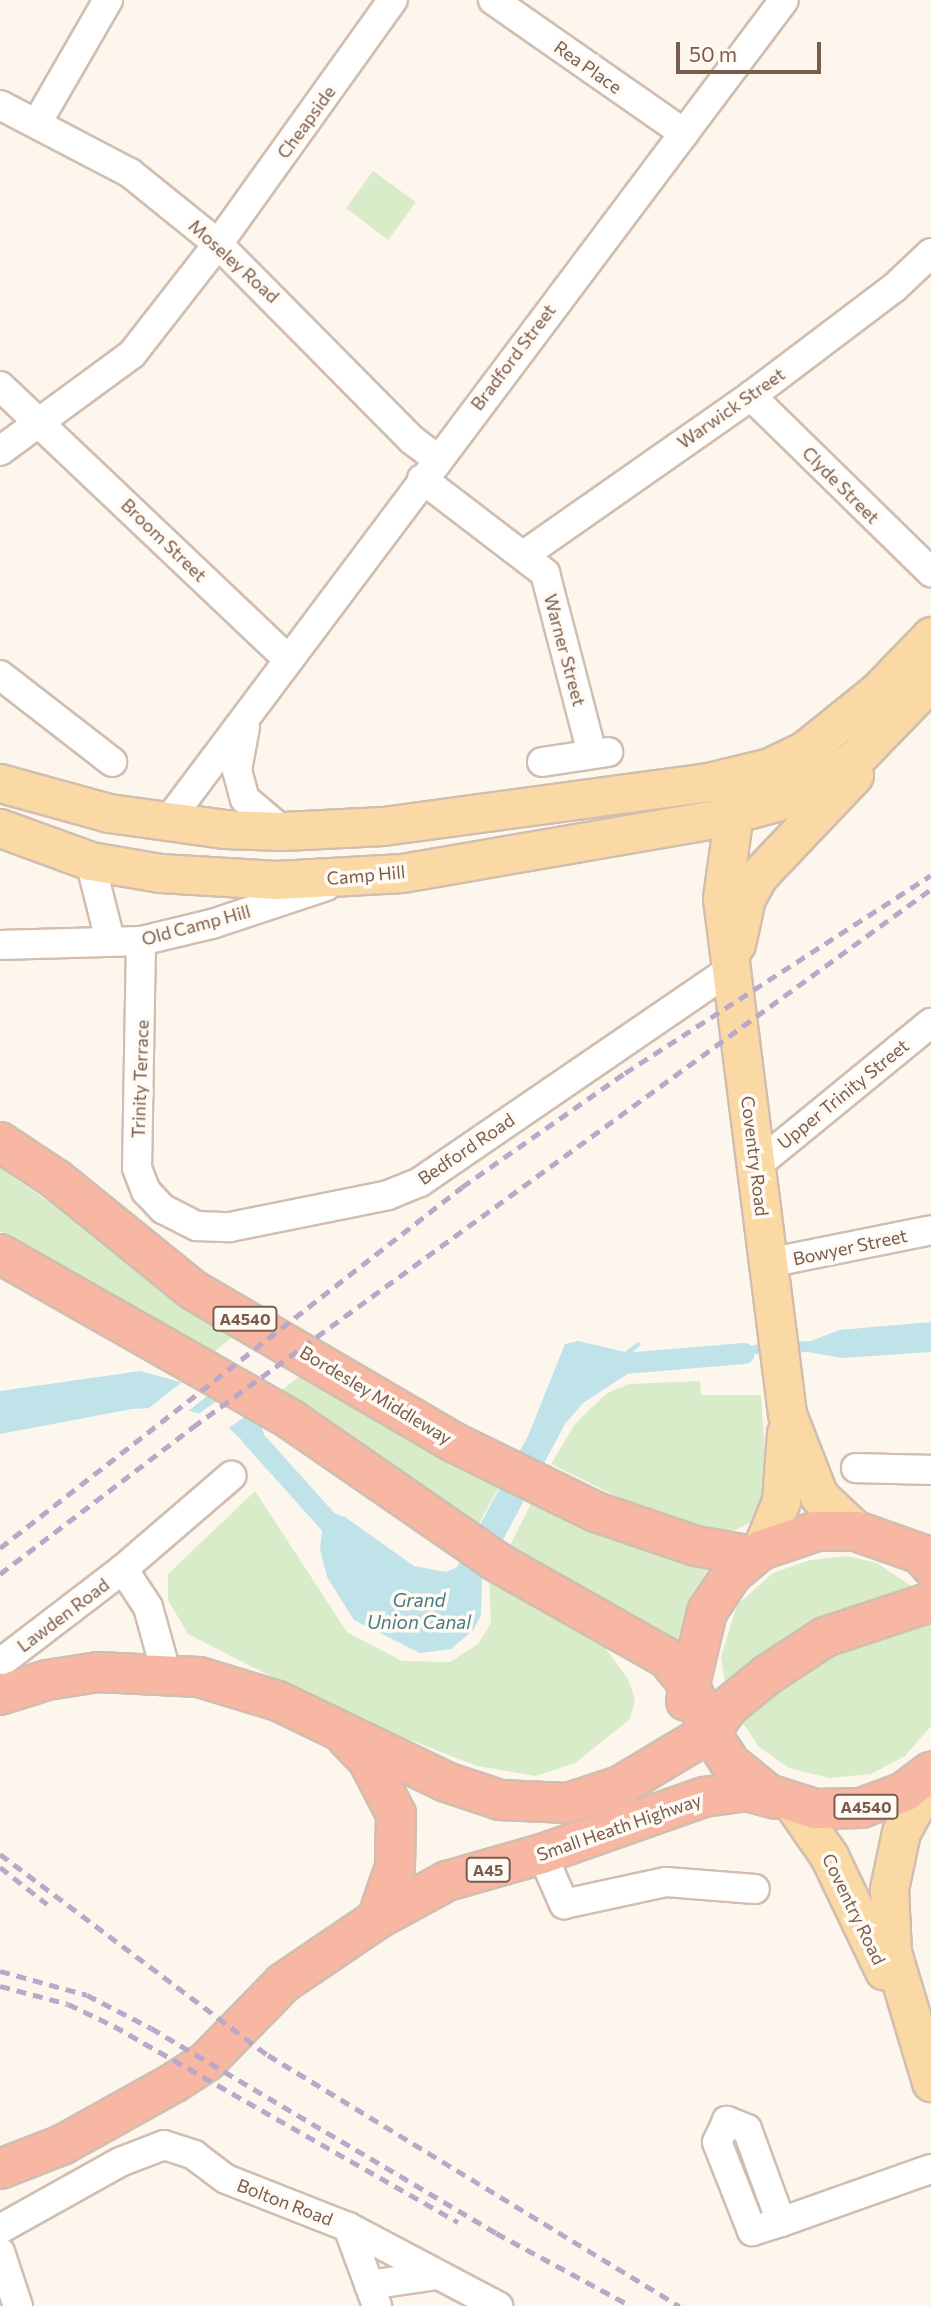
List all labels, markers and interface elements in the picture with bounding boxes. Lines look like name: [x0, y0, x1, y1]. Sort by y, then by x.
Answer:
scale bar: [679, 28, 824, 72]
street label: Rea Place: [550, 36, 626, 98]
text: 50 m: [689, 41, 737, 66]
street label: Cheapside: [272, 81, 340, 163]
street label: Moseley Road: [184, 215, 284, 307]
street label: Bradford Street: [466, 300, 560, 414]
street label: Warwick Street: [673, 363, 789, 453]
street label: Clyde Street: [798, 442, 884, 528]
street label: Broom Street: [117, 494, 211, 586]
street label: Warner Street: [540, 592, 590, 708]
street label: Camp Hill: [326, 861, 406, 889]
street label: Old Camp Hill: [139, 900, 253, 950]
street label: Trinity Terrace: [127, 1019, 153, 1139]
street label: Upper Trinity Street: [773, 1035, 913, 1153]
street label: Coventry Road: [737, 1095, 773, 1217]
street label: Bedford Road: [414, 1109, 518, 1189]
street label: Bowyer Street: [791, 1224, 909, 1270]
road number: A4540: [212, 1306, 278, 1331]
street label: Bordesley Middleway: [296, 1341, 456, 1449]
street label: Lawden Road: [13, 1573, 113, 1657]
water label: Grand Union Canal: [367, 1589, 471, 1633]
street label: Small Heath Highway: [534, 1789, 704, 1865]
road number: A4540: [833, 1795, 899, 1820]
street label: Coventry Road: [818, 1850, 890, 1968]
road number: A45: [465, 1858, 511, 1882]
street label: Bolton Road: [234, 2174, 336, 2230]

